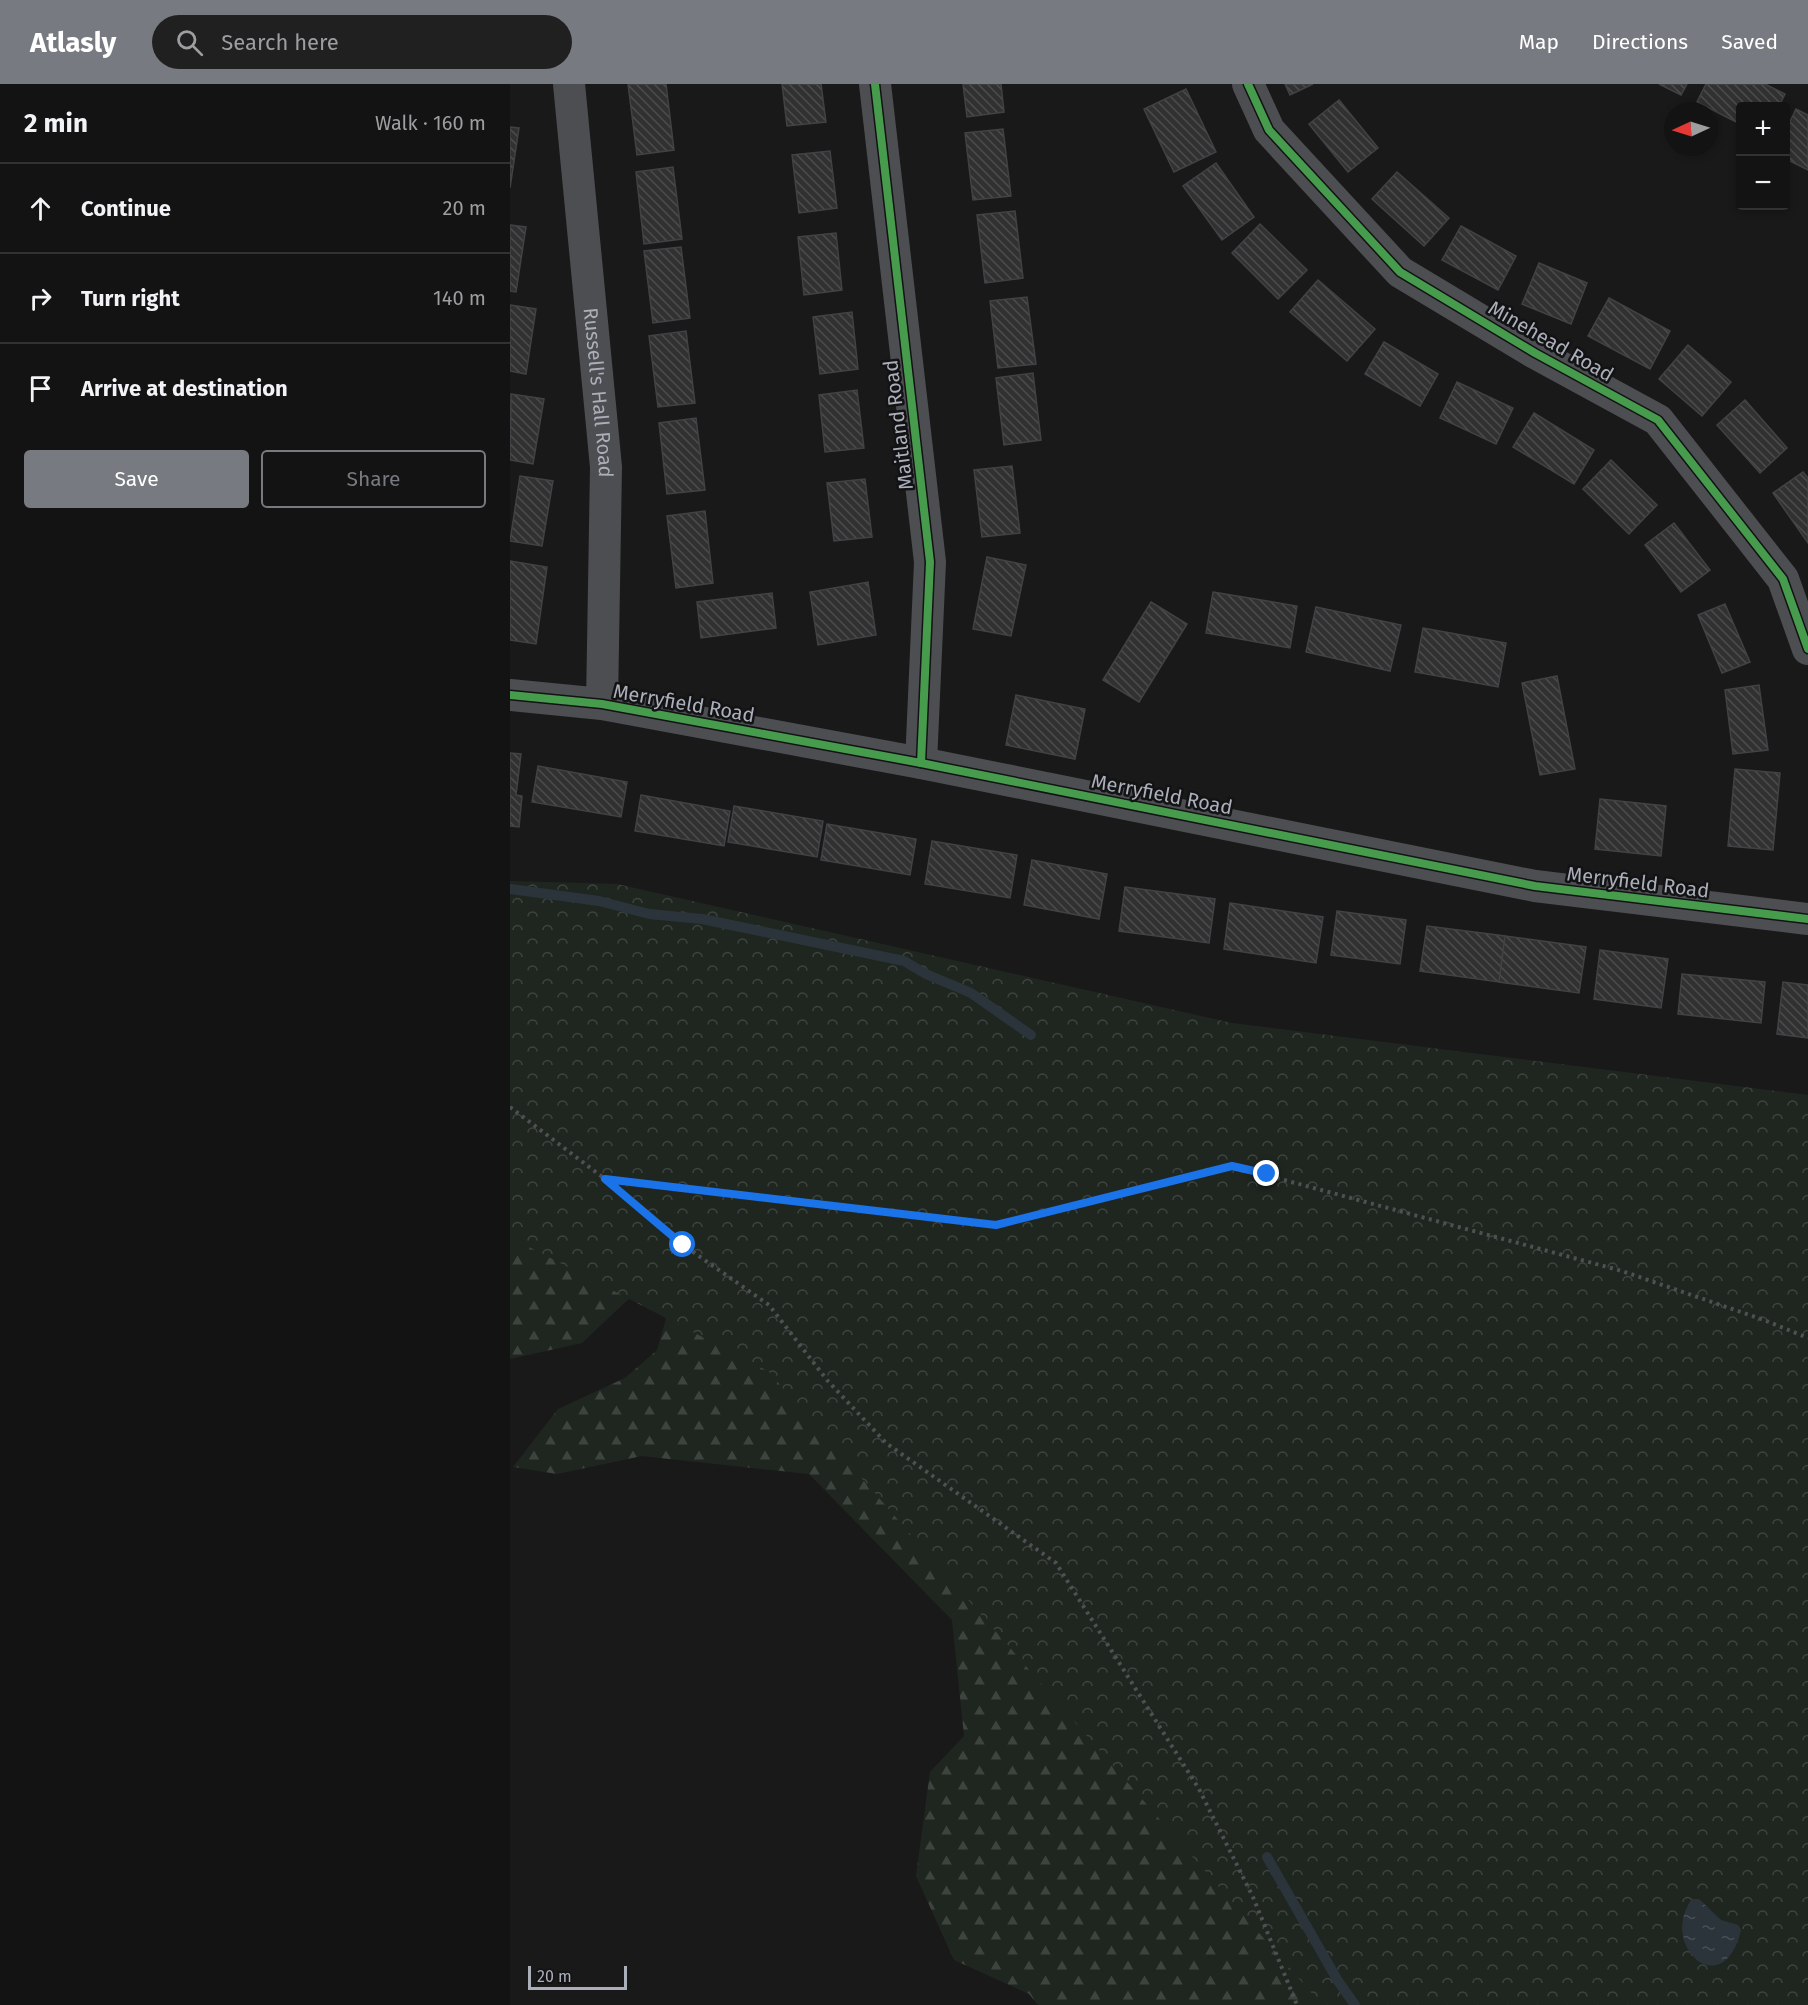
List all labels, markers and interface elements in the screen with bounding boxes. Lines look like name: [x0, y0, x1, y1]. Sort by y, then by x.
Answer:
search box: [152, 15, 572, 69]
text: Atlasly: [30, 26, 116, 59]
icon: search: [173, 26, 206, 59]
text: Search here: [221, 29, 339, 56]
text: Map: [1519, 29, 1559, 55]
text: Directions: [1592, 29, 1688, 55]
text: Saved: [1721, 29, 1778, 55]
north arrow: [1664, 102, 1718, 156]
map controls: [1736, 102, 1790, 210]
button: +: [1736, 102, 1790, 156]
text: 2 min: [24, 108, 88, 139]
text: Walk · 160 m: [375, 111, 486, 135]
button: −: [1736, 156, 1790, 210]
icon: ahead: [24, 192, 57, 225]
text: Continue: [81, 195, 171, 222]
text: 20 m: [443, 196, 486, 220]
icon: right: [24, 282, 57, 315]
text: Turn right: [81, 285, 180, 312]
text: 140 m: [433, 286, 486, 310]
street label: Minehead Road: [1484, 295, 1618, 387]
street label: Russell's Hall Road: [579, 306, 618, 478]
street label: Maitland Road: [878, 359, 918, 491]
icon: arrive: [24, 372, 57, 405]
text: Arrive at destination: [81, 375, 288, 402]
button: Save: [24, 450, 249, 508]
button: Share: [261, 450, 486, 508]
street label: Merryfield Road: [611, 679, 757, 727]
street label: Merryfield Road: [1089, 769, 1235, 819]
street label: Merryfield Road: [1565, 861, 1711, 903]
route end: [1253, 1160, 1279, 1186]
route start: [669, 1231, 695, 1257]
scale bar: [528, 1963, 627, 1990]
text: 20 m: [537, 1967, 572, 1986]

